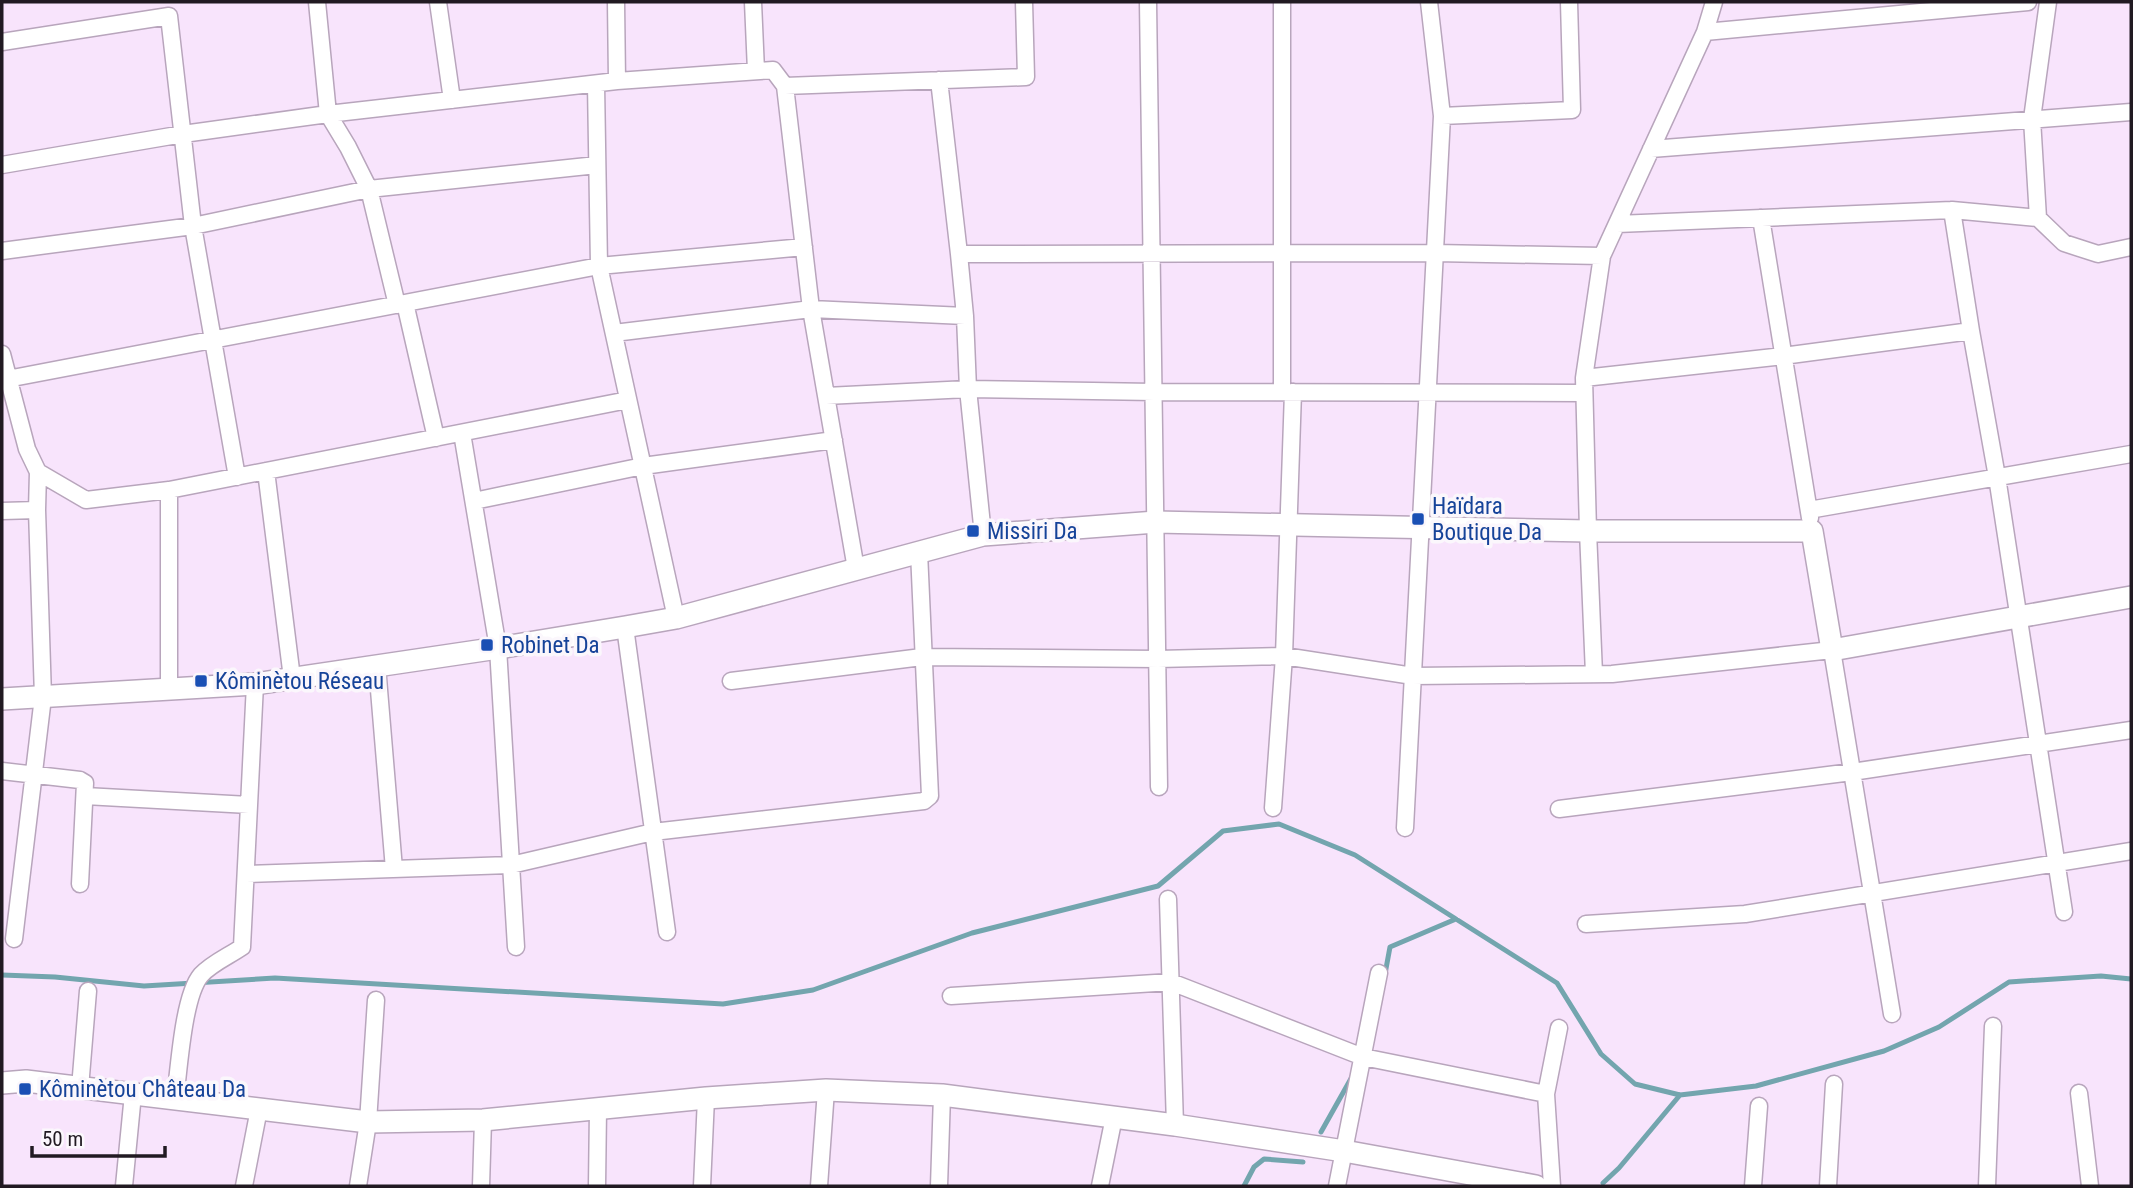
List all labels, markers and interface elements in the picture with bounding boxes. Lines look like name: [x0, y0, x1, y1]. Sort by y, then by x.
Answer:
place label: Haïdara Boutique Da: [1432, 493, 1542, 546]
marker: Haïdara Boutique Da: [1410, 511, 1426, 527]
place label: Missiri Da: [987, 518, 1078, 545]
marker: Missiri Da: [965, 523, 981, 539]
place label: Robinet Da: [501, 632, 600, 659]
marker: Robinet Da: [479, 637, 495, 653]
place label: Kôminètou Réseau: [215, 668, 384, 695]
marker: Kôminètou Réseau: [193, 673, 209, 689]
place label: Kôminètou Château Da: [39, 1076, 246, 1103]
marker: Kôminètou Château Da: [17, 1081, 33, 1097]
scale bar: [32, 1114, 164, 1158]
text: 50 m: [42, 1127, 83, 1151]

